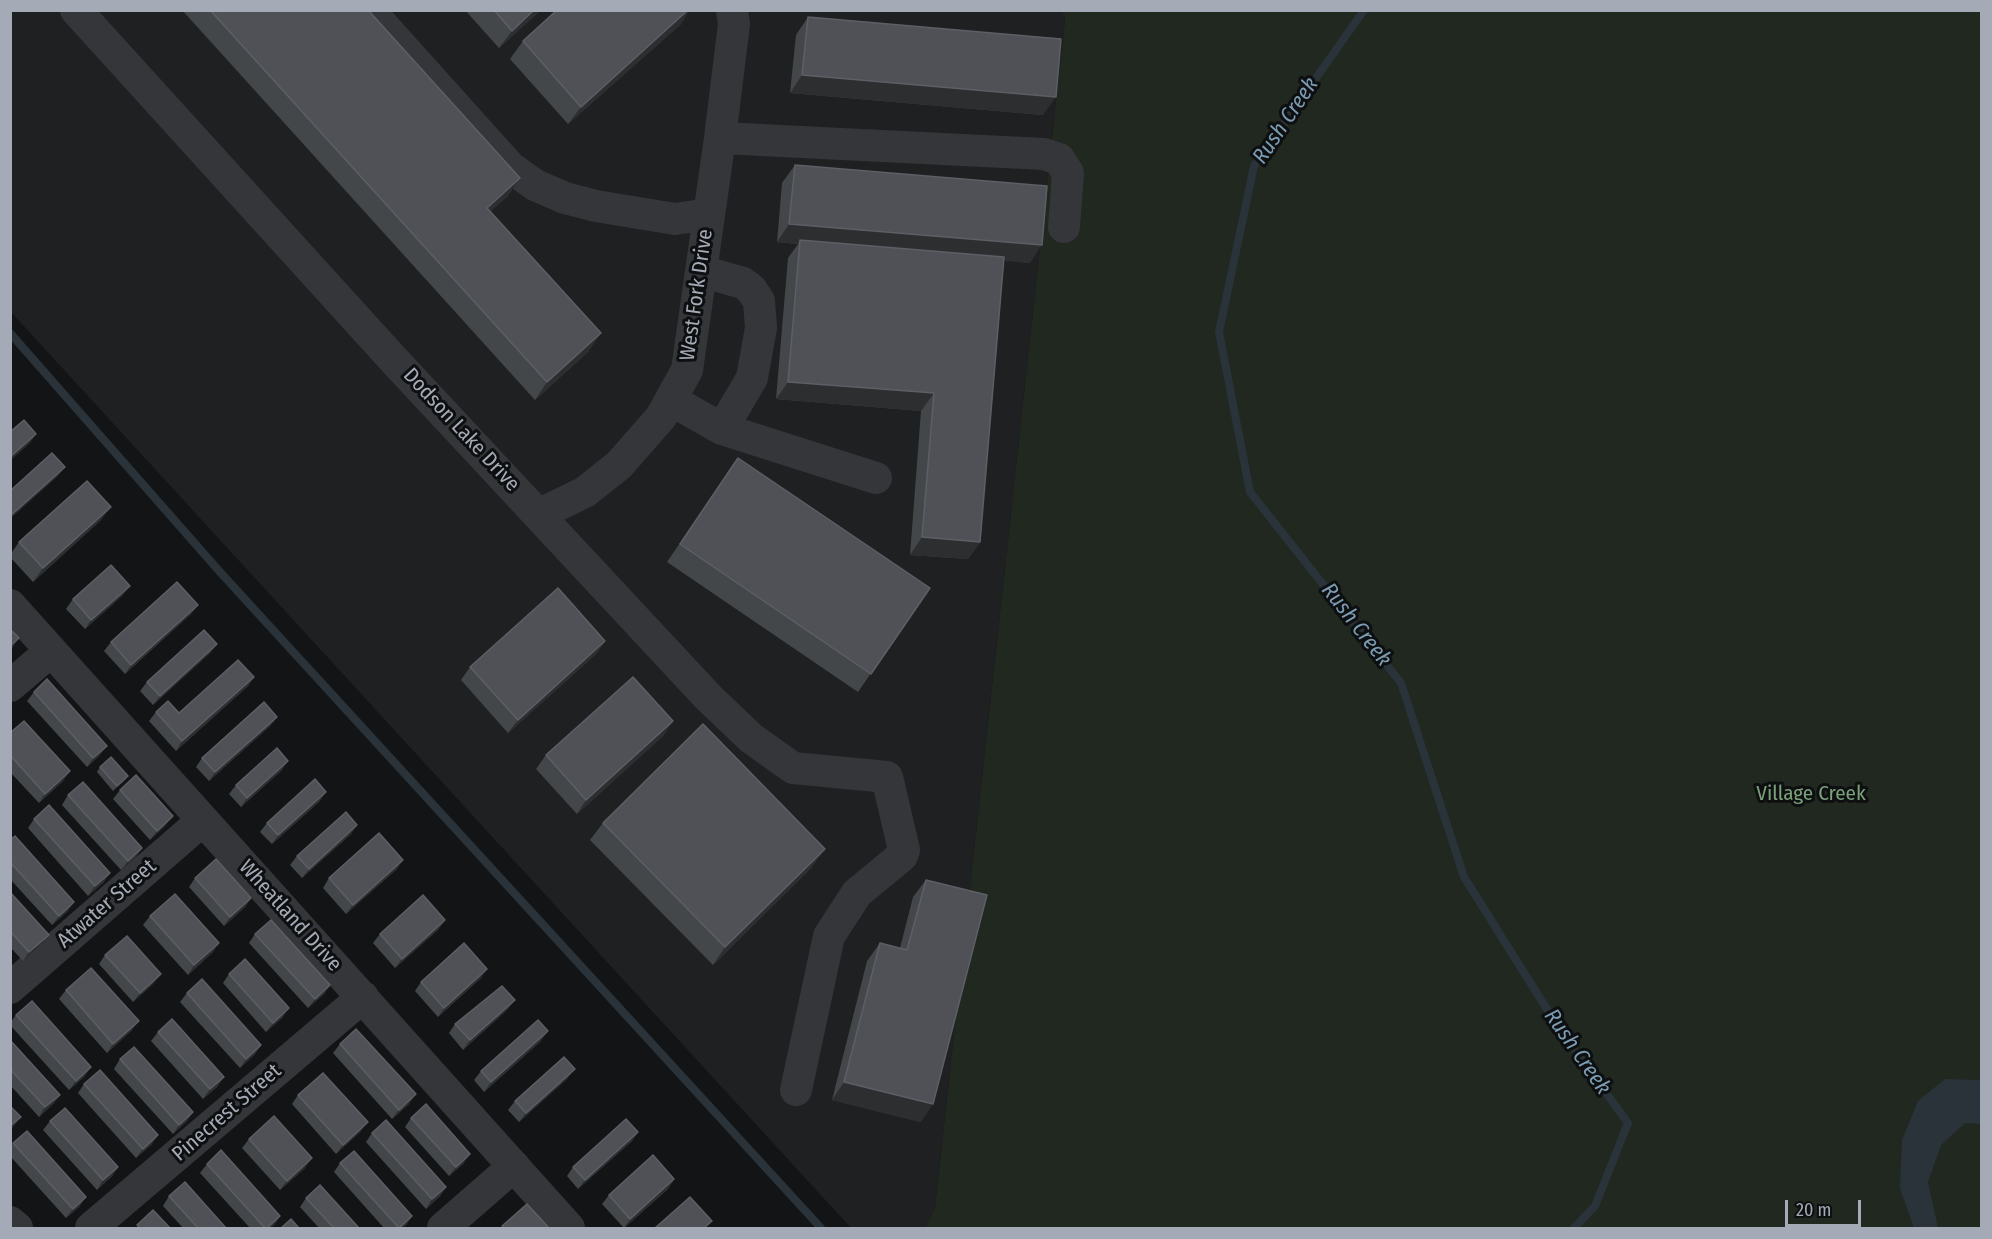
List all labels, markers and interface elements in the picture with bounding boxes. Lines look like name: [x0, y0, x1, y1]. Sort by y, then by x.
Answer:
water label: Rush Creek: [1247, 73, 1325, 169]
street label: West Fork Drive: [675, 228, 719, 362]
street label: Dodson Lake Drive: [397, 363, 525, 497]
water label: Rush Creek: [1315, 578, 1397, 672]
park label: Village Creek: [1756, 781, 1866, 807]
street label: Atwater Street: [53, 854, 161, 954]
street label: Wheatland Drive: [233, 855, 347, 977]
water label: Rush Creek: [1538, 1004, 1616, 1100]
street label: Pinecrest Street: [167, 1059, 287, 1167]
scale bar: [1788, 1188, 1864, 1226]
text: 20 m: [1796, 1199, 1831, 1221]

